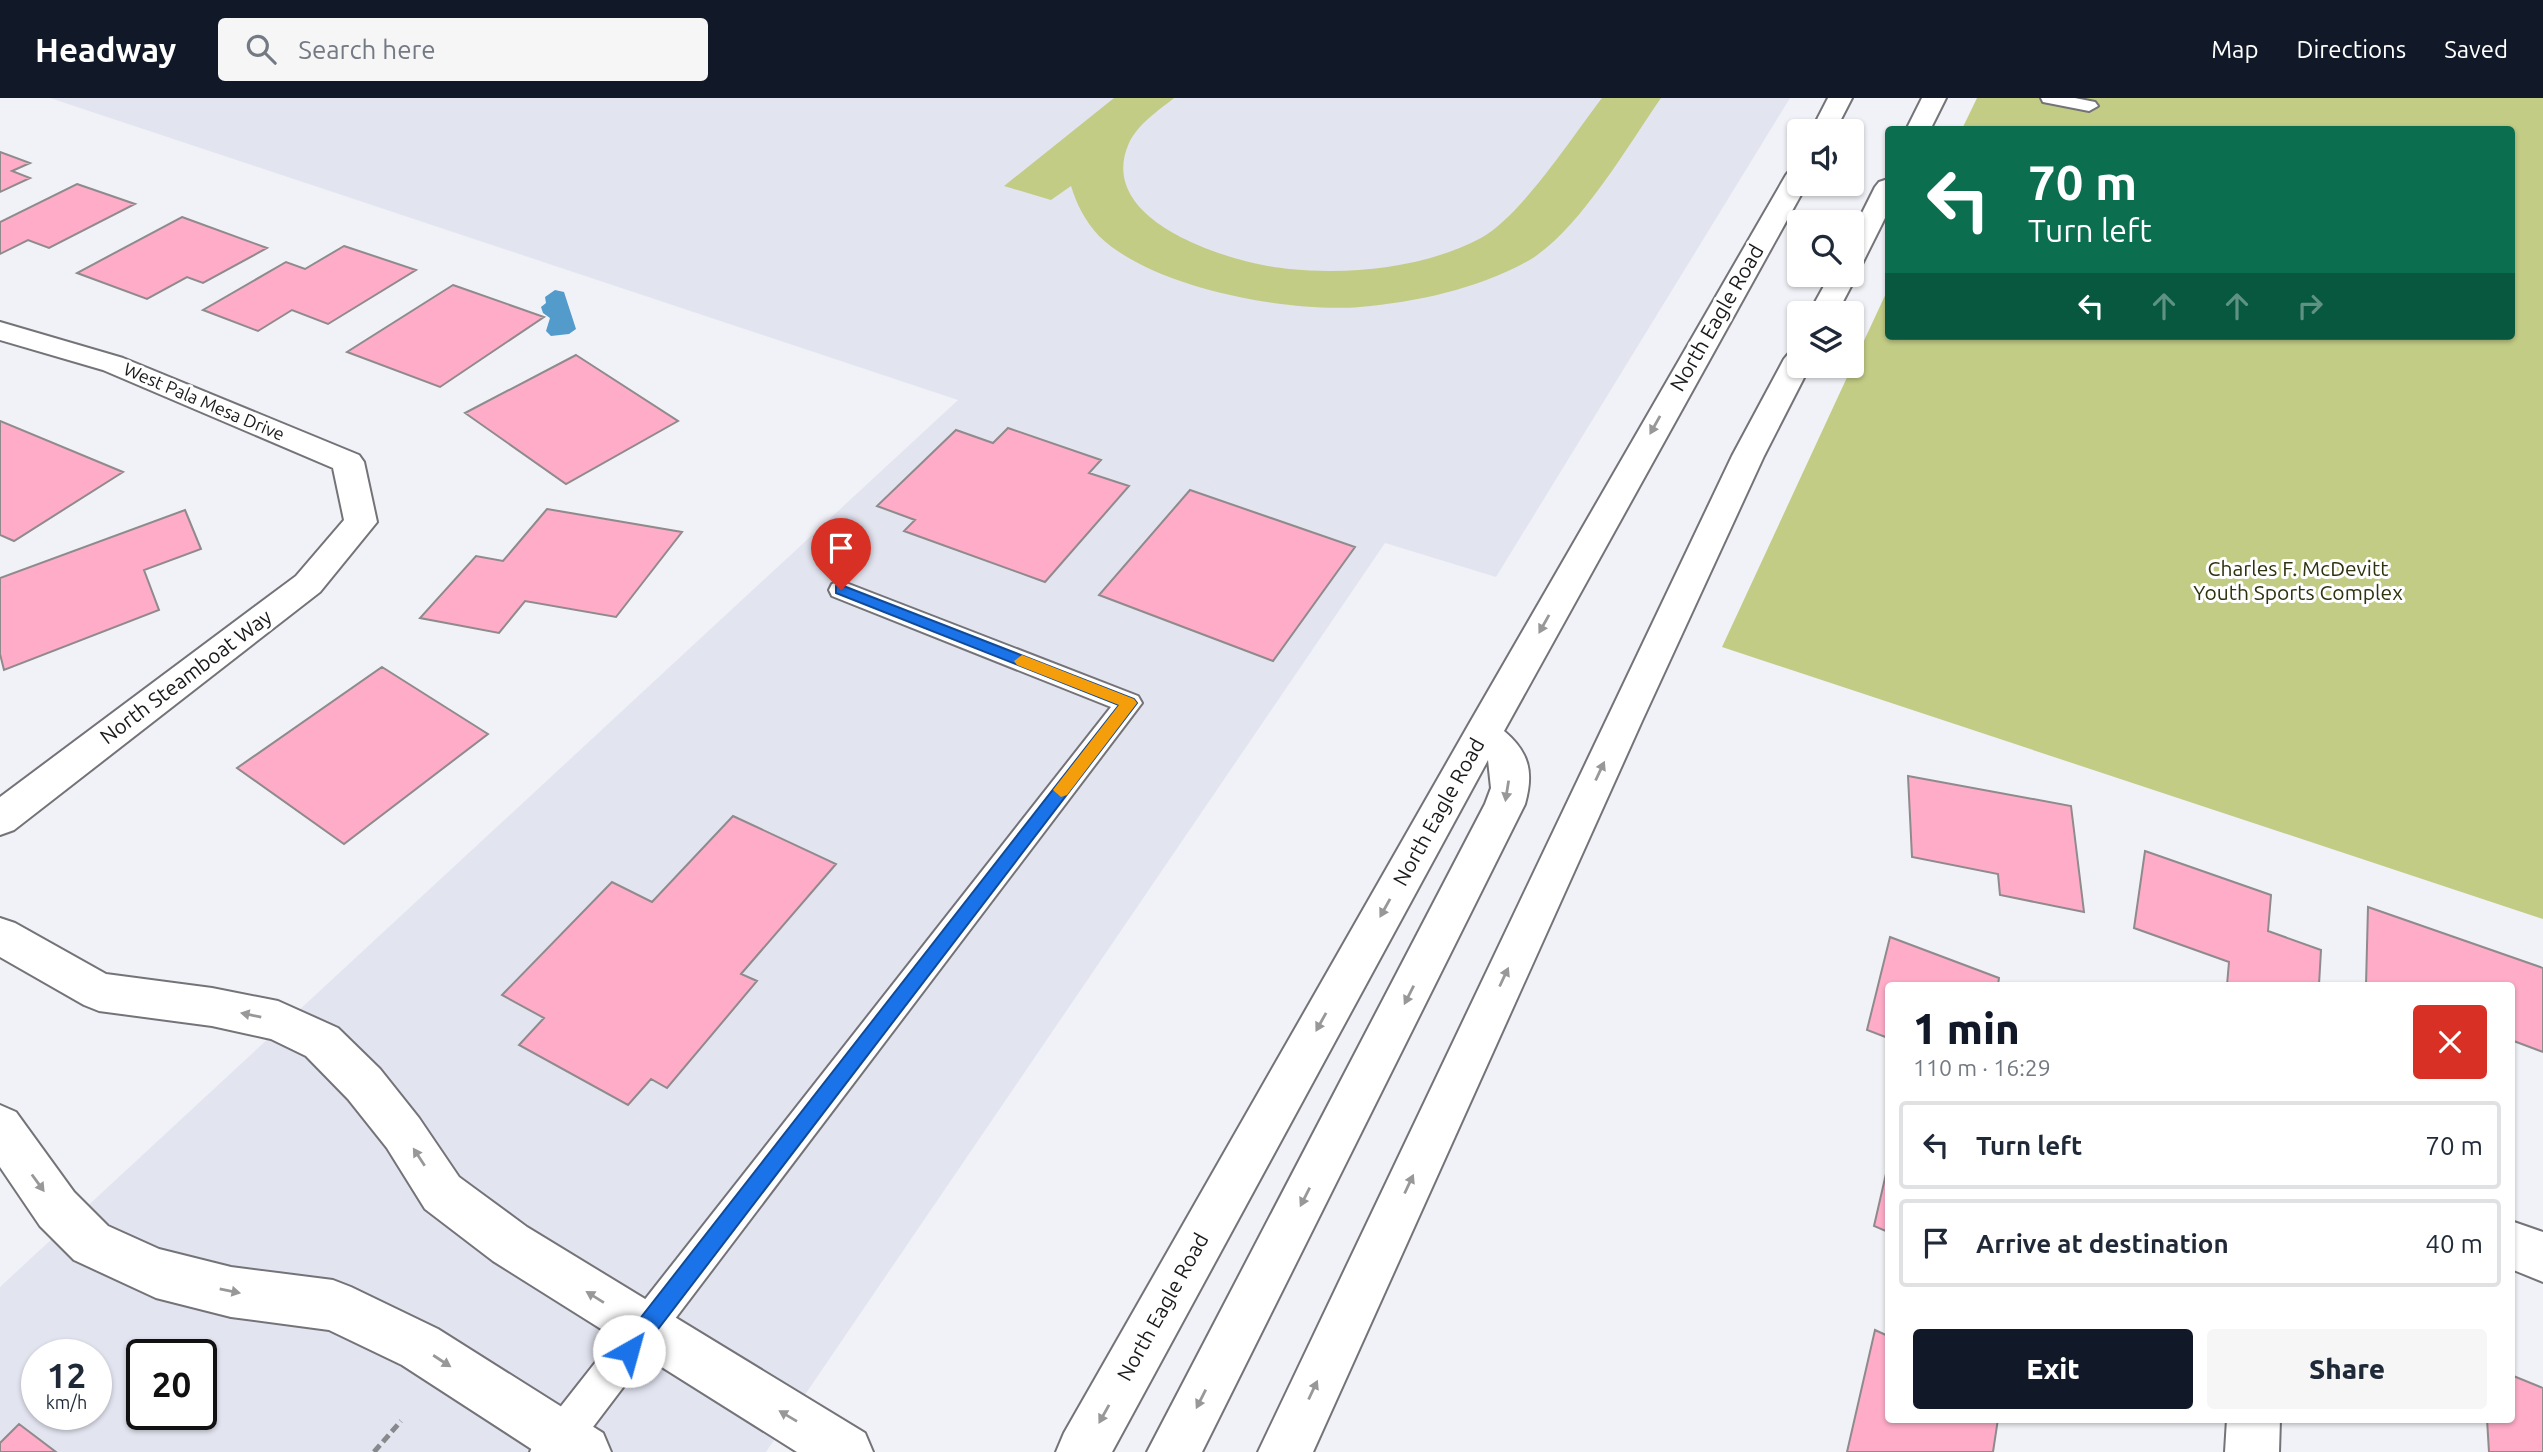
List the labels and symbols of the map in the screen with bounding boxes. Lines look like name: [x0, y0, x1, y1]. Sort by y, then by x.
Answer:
street label: North Eagle Road: [1664, 240, 1768, 395]
street label: West Pala Mesa Drive: [121, 358, 288, 444]
one-way arrow: [1649, 416, 1661, 435]
pin: [811, 518, 871, 590]
park label: Charles F. McDevitt Youth Sports Complex: [2193, 556, 2403, 604]
street label: North Steamboat Way: [95, 604, 276, 748]
one-way arrow: [1538, 614, 1550, 633]
street label: North Eagle Road: [1388, 733, 1489, 890]
one-way arrow: [1595, 760, 1606, 781]
one-way arrow: [1501, 780, 1512, 802]
one-way arrow: [1379, 898, 1391, 917]
one-way arrow: [1498, 967, 1510, 987]
one-way arrow: [1403, 985, 1415, 1005]
one-way arrow: [240, 1010, 262, 1021]
one-way arrow: [1315, 1012, 1327, 1031]
one-way arrow: [412, 1148, 425, 1167]
one-way arrow: [1404, 1173, 1415, 1194]
one-way arrow: [31, 1174, 45, 1193]
one-way arrow: [1300, 1187, 1311, 1207]
street label: North Eagle Road: [1112, 1228, 1213, 1385]
one-way arrow: [219, 1286, 241, 1297]
one-way arrow: [585, 1290, 604, 1303]
position arrow: [592, 1314, 666, 1388]
speed limit sign: 20: [126, 1339, 217, 1430]
one-way arrow: [433, 1355, 452, 1368]
one-way arrow: [1307, 1380, 1319, 1400]
one-way arrow: [1195, 1390, 1207, 1409]
one-way arrow: [1098, 1404, 1110, 1423]
one-way arrow: [779, 1410, 798, 1423]

